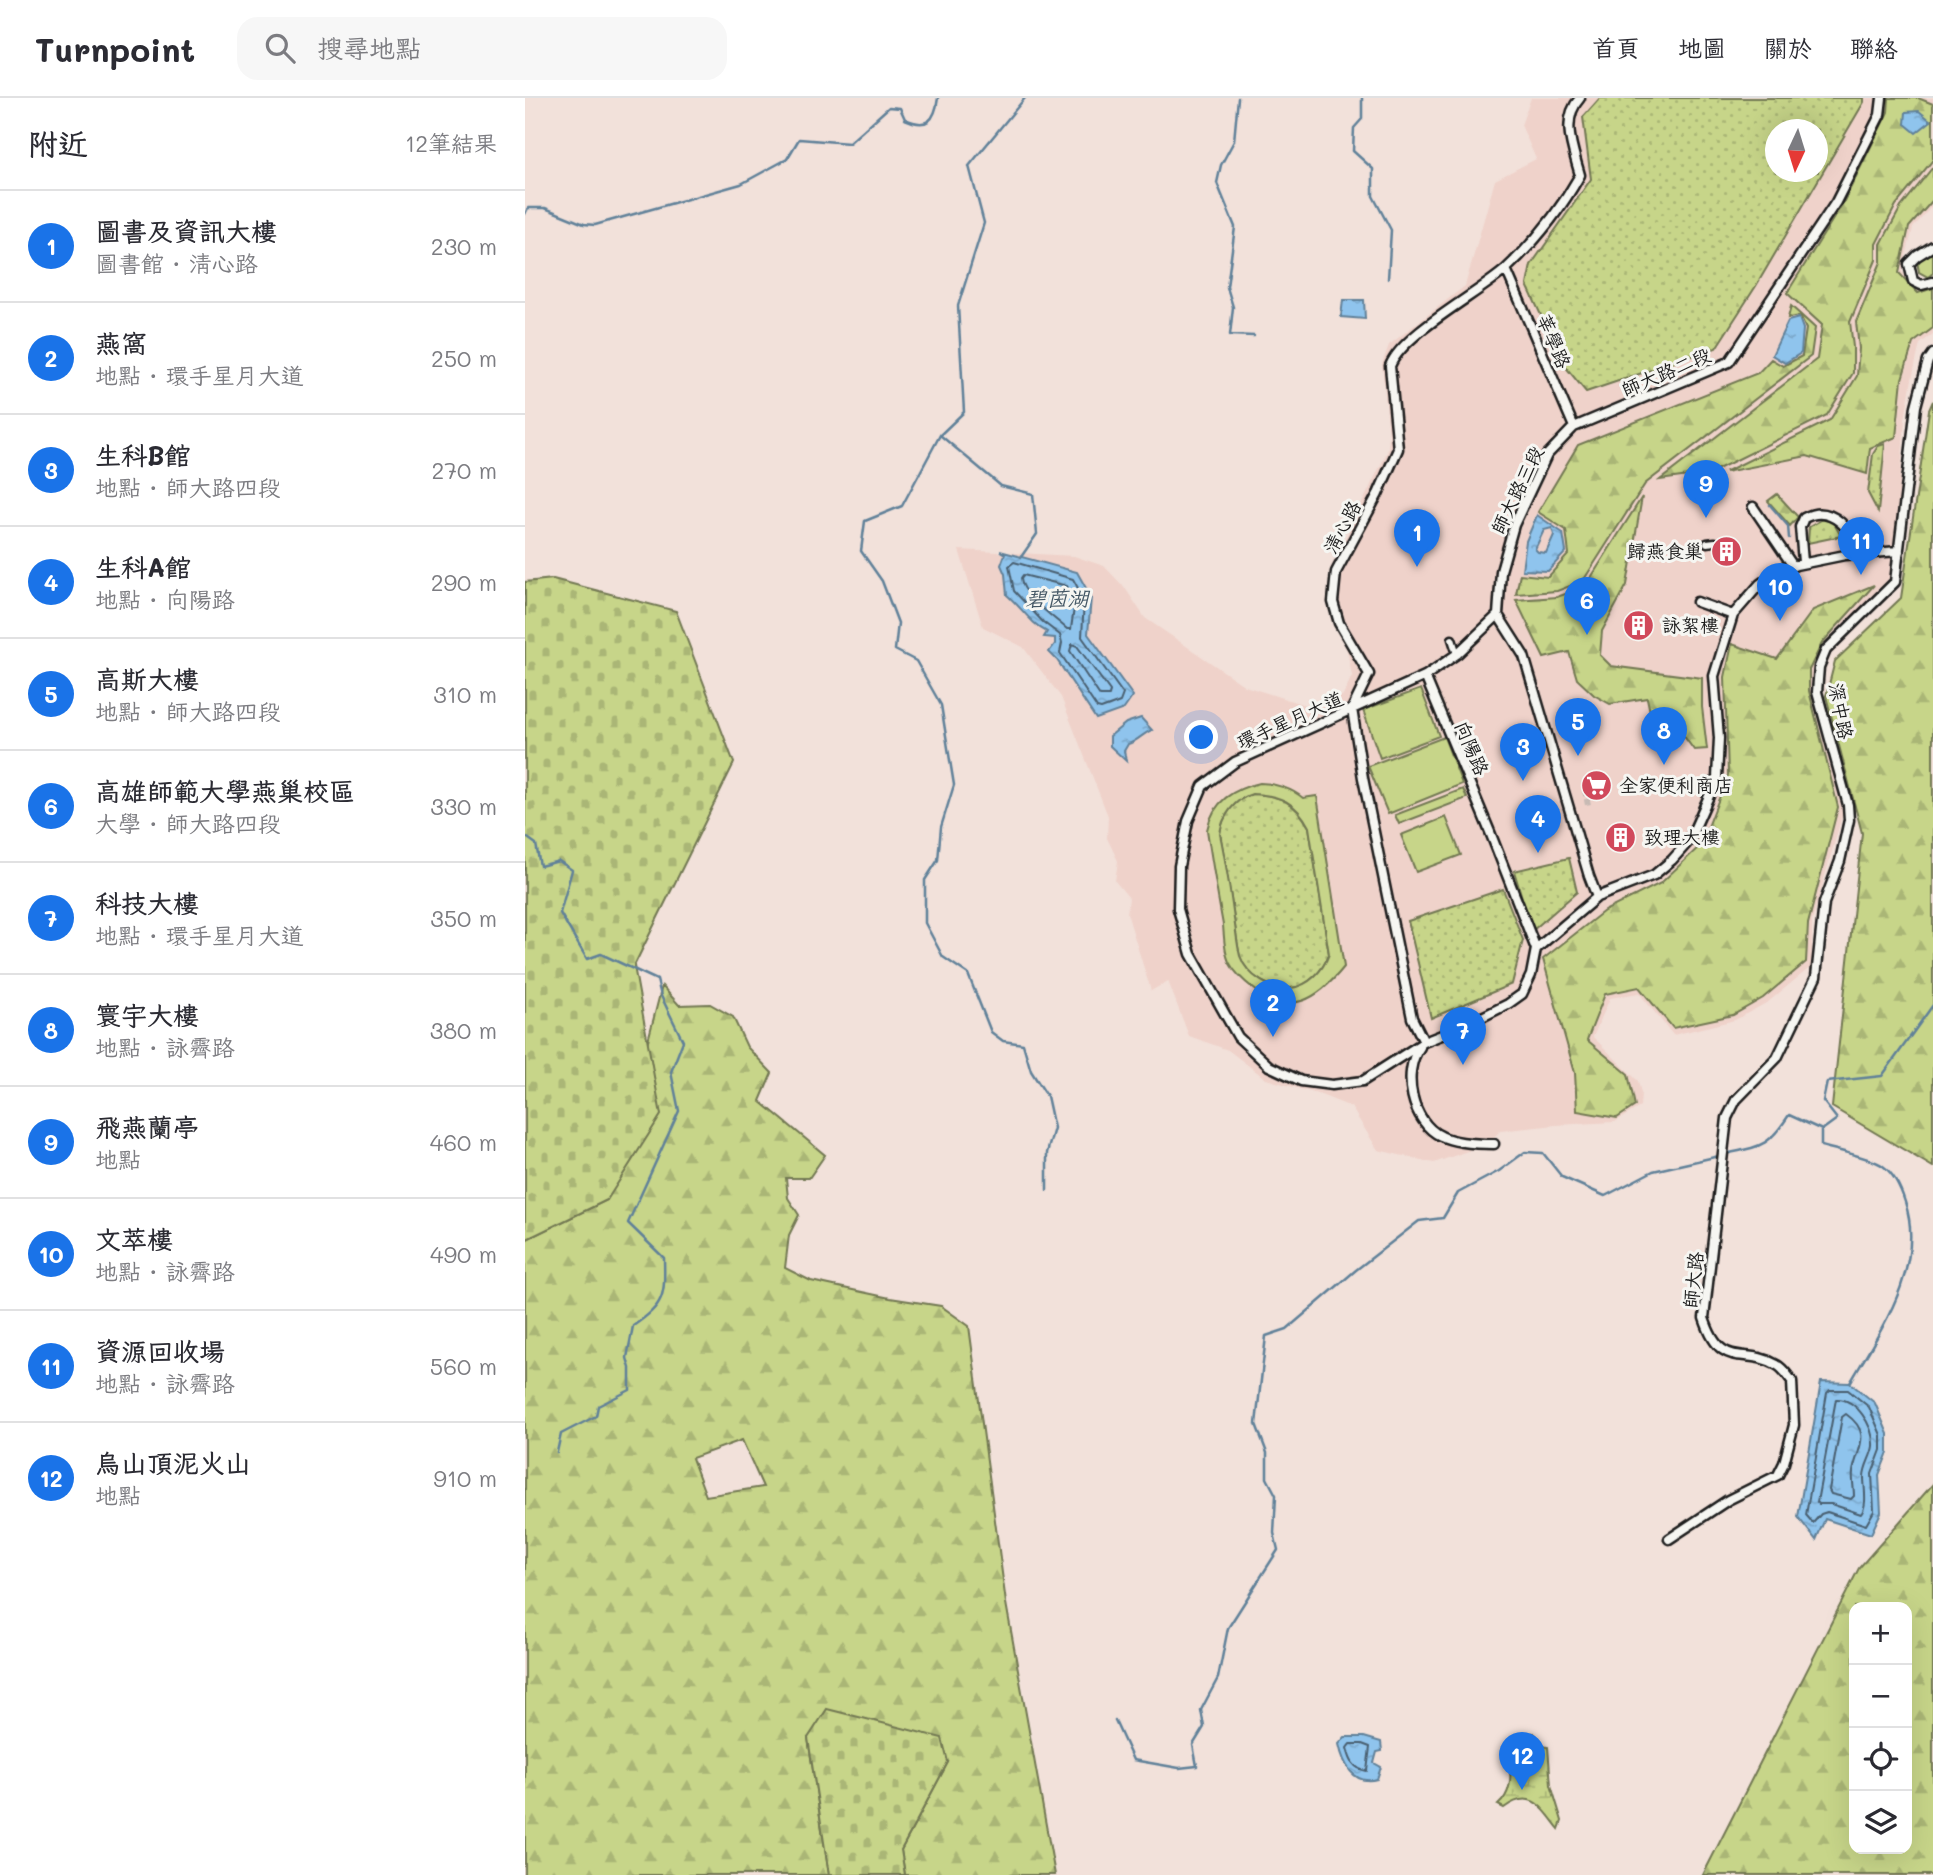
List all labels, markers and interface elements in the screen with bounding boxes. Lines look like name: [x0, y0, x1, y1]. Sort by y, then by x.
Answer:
search box: [237, 17, 727, 80]
text: Turnpoint: [35, 27, 195, 70]
icon: search: [261, 29, 299, 67]
text: 搜尋地點: [317, 31, 421, 65]
text: 首頁: [1592, 32, 1640, 63]
text: 地圖: [1678, 32, 1726, 63]
text: 關於: [1764, 32, 1812, 63]
text: 聯絡: [1850, 32, 1898, 63]
north arrow: [1765, 119, 1828, 182]
text: 附近: [28, 123, 88, 163]
text: 12筆結果: [405, 128, 497, 158]
text: 圖書及資訊大樓: [95, 214, 277, 248]
text: 1: [46, 231, 56, 261]
text: 230 m: [431, 231, 497, 261]
text: 圖書館 · 清心路: [95, 248, 258, 278]
street label: 莘學路: [1532, 310, 1577, 372]
text: 燕窩: [95, 326, 147, 360]
street label: 師大路二段: [1617, 341, 1714, 402]
text: 2: [45, 343, 57, 373]
text: 250 m: [431, 343, 497, 373]
text: 地點 · 環手星月大道: [95, 360, 304, 390]
text: 生科B館: [95, 438, 191, 472]
street label: 師大路三段: [1484, 442, 1549, 538]
text: 3: [44, 455, 58, 485]
text: 270 m: [432, 455, 497, 485]
pin: 9: [1683, 460, 1729, 518]
text: 地點 · 師大路四段: [95, 472, 281, 502]
street label: 清心路: [1317, 496, 1366, 558]
pin: 1: [1394, 509, 1440, 567]
pin: 11: [1838, 517, 1884, 575]
building icon: 歸燕食巢: [1709, 534, 1743, 568]
place label: 歸燕食巢: [1627, 538, 1703, 563]
text: 生科A館: [95, 550, 191, 584]
pin: 10: [1757, 563, 1803, 621]
text: 4: [44, 567, 58, 597]
text: 290 m: [431, 567, 497, 597]
pin: 6: [1564, 577, 1610, 635]
text: 地點 · 向陽路: [95, 584, 235, 614]
water label: 碧茵湖: [1026, 584, 1090, 611]
building icon: 詠絮樓: [1622, 608, 1656, 642]
place label: 詠絮樓: [1662, 612, 1719, 637]
text: 高斯大樓: [95, 662, 199, 696]
text: 5: [44, 679, 58, 709]
text: 310 m: [433, 679, 497, 709]
street label: 深中路: [1824, 681, 1859, 741]
street label: 環手星月大道: [1233, 685, 1347, 754]
text: 地點 · 師大路四段: [95, 696, 281, 726]
pin: 5: [1555, 698, 1601, 756]
pin: 8: [1641, 707, 1687, 765]
street label: 向陽路: [1450, 717, 1495, 779]
your location: [1184, 720, 1218, 754]
pin: 3: [1500, 723, 1546, 781]
supermarket icon: 全家便利商店: [1579, 768, 1613, 802]
place label: 全家便利商店: [1619, 772, 1733, 797]
text: 高雄師範大學燕巢校區: [95, 774, 355, 808]
text: 6: [44, 791, 58, 821]
text: 330 m: [430, 791, 497, 821]
pin: 4: [1515, 795, 1561, 853]
text: 大學 · 師大路四段: [95, 808, 281, 838]
building icon: 致理大樓: [1604, 820, 1638, 854]
place label: 致理大樓: [1644, 824, 1720, 849]
text: 科技大樓: [95, 886, 199, 920]
text: 7: [45, 903, 57, 933]
text: 350 m: [430, 903, 497, 933]
text: 地點 · 環手星月大道: [95, 920, 304, 950]
pin: 2: [1250, 979, 1296, 1037]
text: 寰宇大樓: [95, 998, 199, 1032]
pin: 7: [1440, 1007, 1486, 1065]
text: 8: [44, 1015, 58, 1045]
text: 380 m: [430, 1015, 497, 1045]
text: 地點 · 詠霽路: [95, 1032, 235, 1062]
text: 飛燕蘭亭: [95, 1110, 199, 1144]
text: 9: [44, 1127, 58, 1157]
text: 460 m: [430, 1127, 497, 1157]
text: 地點: [95, 1144, 141, 1174]
text: 文萃樓: [95, 1222, 173, 1256]
text: 10: [39, 1239, 63, 1269]
text: 490 m: [430, 1239, 497, 1269]
street label: 師大路: [1677, 1250, 1708, 1310]
text: 地點 · 詠霽路: [95, 1256, 235, 1286]
text: 資源回收場: [95, 1334, 225, 1368]
text: 11: [41, 1351, 61, 1381]
text: 560 m: [430, 1351, 497, 1381]
text: 地點 · 詠霽路: [95, 1368, 235, 1398]
text: 烏山頂泥火山: [95, 1446, 251, 1480]
text: 12: [39, 1463, 63, 1493]
text: 910 m: [433, 1463, 497, 1493]
text: 地點: [95, 1480, 141, 1510]
map controls: [1849, 1602, 1912, 1854]
button: +: [1849, 1602, 1912, 1665]
button: −: [1849, 1665, 1912, 1728]
button: locate: [1849, 1728, 1912, 1791]
pin: 12: [1499, 1732, 1545, 1790]
button: layers: [1849, 1791, 1912, 1854]

